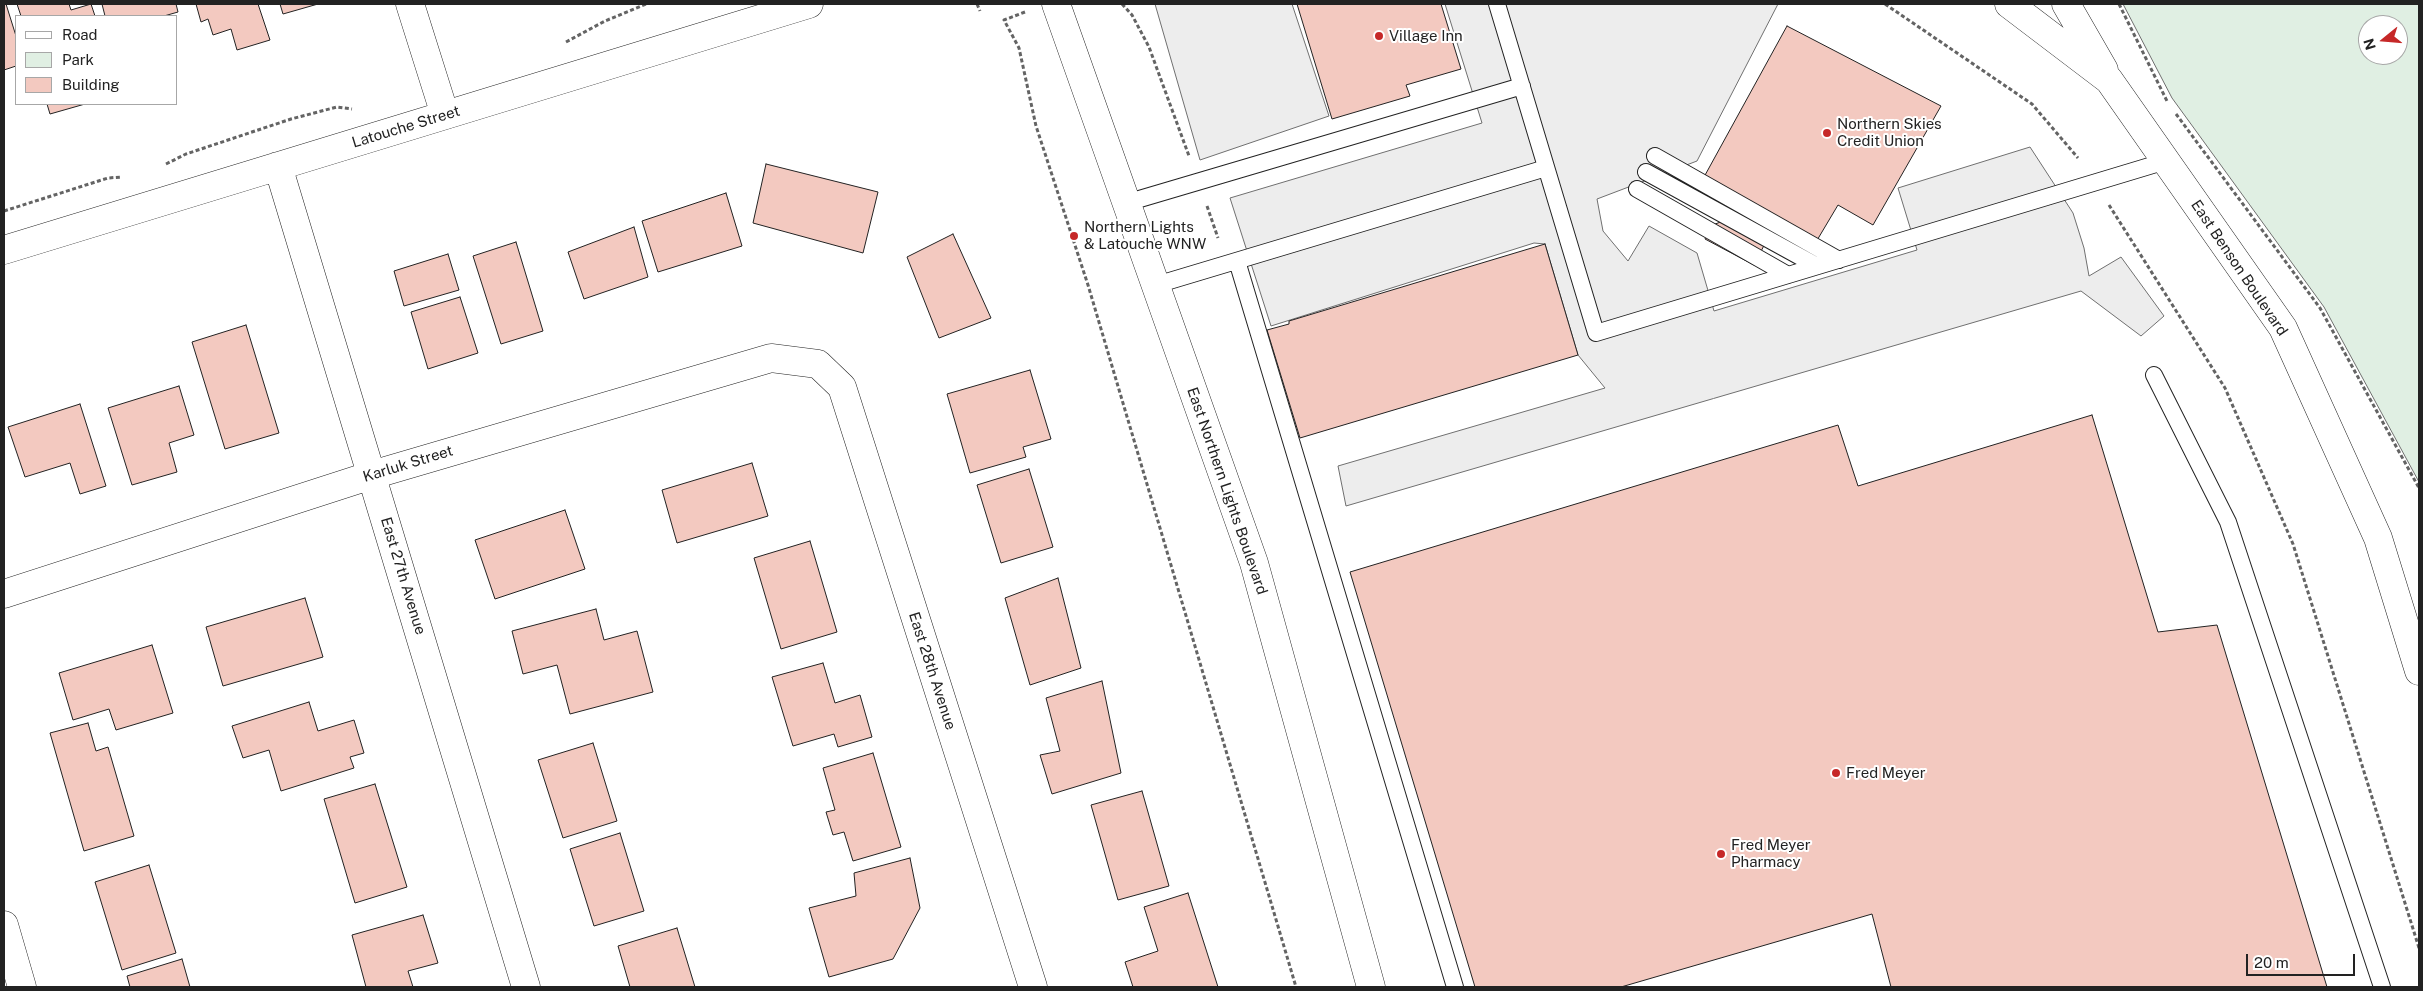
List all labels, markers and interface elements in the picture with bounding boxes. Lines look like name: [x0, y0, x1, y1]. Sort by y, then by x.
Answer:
legend: [15, 15, 178, 105]
north arrow: [2358, 15, 2408, 65]
text: Road: [62, 26, 98, 43]
place label: Village Inn: [1389, 27, 1463, 45]
marker: Village Inn: [1373, 30, 1385, 42]
text: N: [2360, 37, 2379, 52]
text: Park: [62, 51, 94, 68]
text: Building: [62, 76, 120, 93]
street label: Latouche Street: [350, 102, 462, 152]
place label: Northern Skies Credit Union: [1837, 115, 1942, 150]
marker: Northern Skies Credit Union: [1821, 127, 1833, 139]
street label: East Benson Boulevard: [2187, 197, 2291, 339]
place label: Northern Lights & Latouche WNW: [1084, 218, 1206, 253]
marker: Northern Lights & Latouche WNW: [1068, 230, 1080, 242]
street label: East Northern Lights Boulevard: [1183, 385, 1271, 597]
street label: Karluk Street: [361, 442, 455, 486]
street label: East 27th Avenue: [377, 515, 429, 637]
street label: East 28th Avenue: [904, 610, 960, 732]
place label: Fred Meyer: [1846, 764, 1926, 782]
marker: Fred Meyer: [1830, 767, 1842, 779]
place label: Fred Meyer Pharmacy: [1731, 836, 1811, 871]
marker: Fred Meyer Pharmacy: [1715, 848, 1727, 860]
scale bar: [2248, 944, 2357, 976]
text: 20 m: [2254, 954, 2289, 971]

